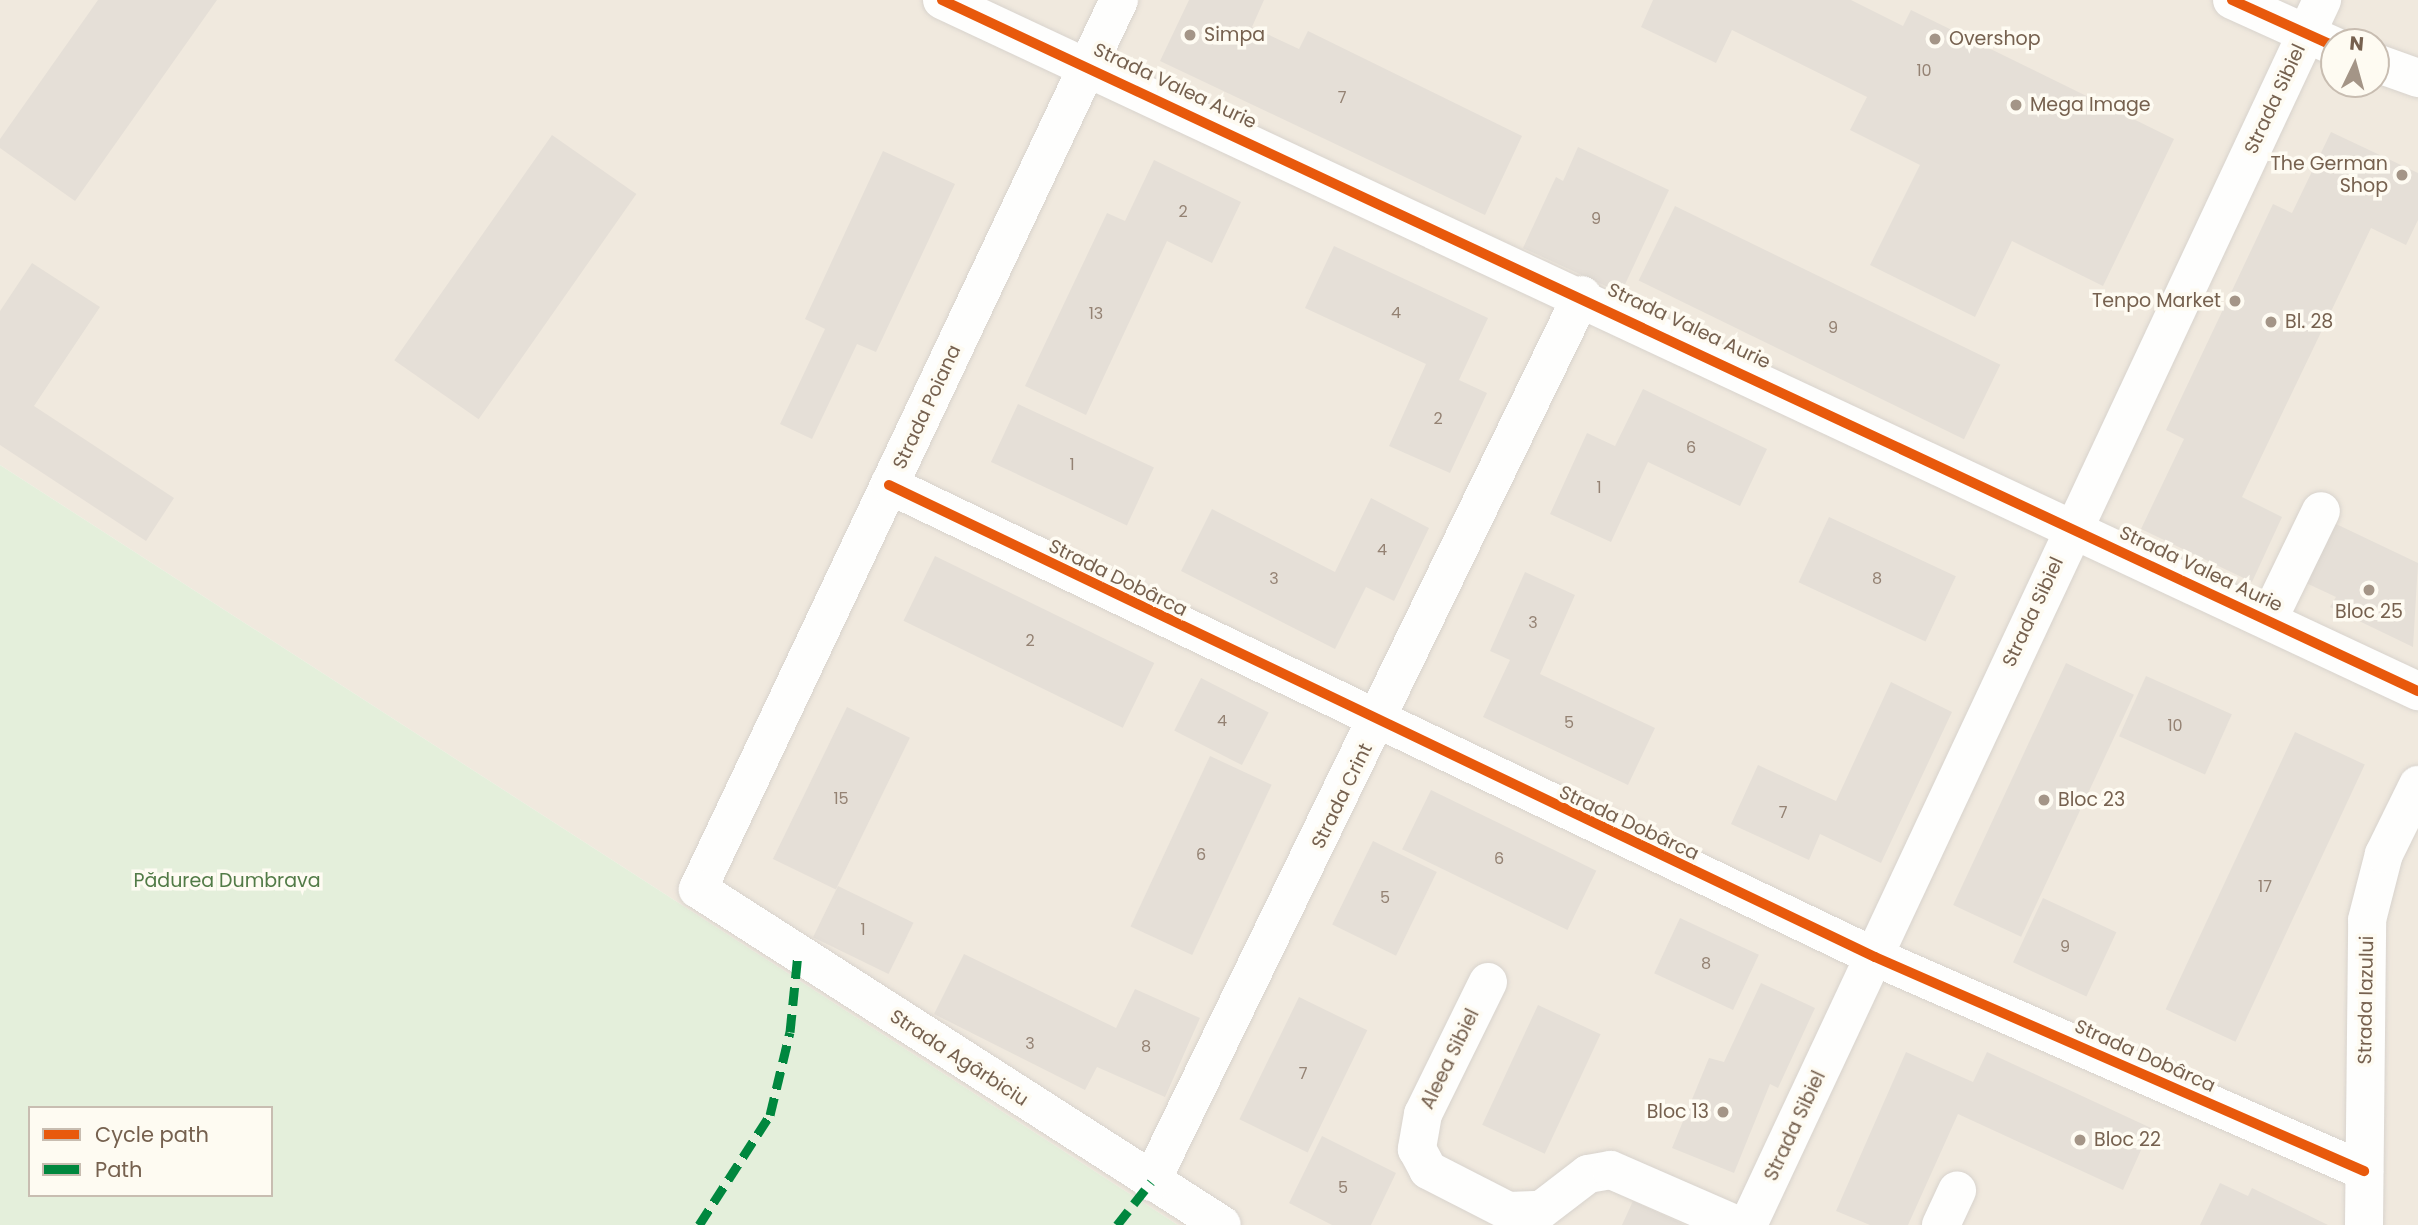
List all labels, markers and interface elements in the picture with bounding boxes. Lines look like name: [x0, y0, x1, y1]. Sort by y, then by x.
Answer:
place label: Simpa: [1204, 24, 1265, 46]
marker: Simpa: [1182, 27, 1198, 43]
place label: Overshop: [1949, 28, 2041, 50]
north arrow: [2320, 28, 2390, 98]
text: N: [2348, 30, 2365, 58]
marker: Overshop: [1927, 31, 1943, 47]
street label: Strada Valea Aurie: [1090, 38, 1260, 134]
street label: Strada Sibiel: [2240, 40, 2310, 158]
house number: 10: [1916, 61, 1932, 81]
house number: 7: [1338, 88, 1346, 108]
place label: Mega Image: [2030, 94, 2151, 116]
marker: Mega Image: [2008, 97, 2024, 113]
place label: The German Shop: [2270, 153, 2388, 197]
marker: The German Shop: [2394, 167, 2410, 183]
house number: 2: [1178, 202, 1188, 222]
house number: 9: [1591, 209, 1601, 229]
street label: Strada Valea Aurie: [1604, 278, 1774, 374]
place label: Tenpo Market: [2092, 290, 2221, 312]
marker: Tenpo Market: [2227, 293, 2243, 309]
house number: 4: [1391, 303, 1401, 323]
house number: 13: [1089, 304, 1103, 324]
place label: Bl. 28: [2285, 311, 2333, 333]
marker: Bl. 28: [2263, 314, 2279, 330]
house number: 9: [1828, 318, 1838, 338]
street label: Strada Poiana: [888, 341, 966, 473]
house number: 2: [1433, 409, 1443, 429]
house number: 6: [1686, 438, 1696, 458]
house number: 1: [1069, 455, 1075, 475]
house number: 1: [1596, 478, 1602, 498]
street label: Strada Valea Aurie: [2116, 521, 2286, 617]
street label: Strada Dobârca: [1045, 535, 1191, 621]
house number: 4: [1377, 540, 1387, 560]
street label: Strada Sibiel: [1998, 553, 2068, 671]
house number: 3: [1269, 569, 1279, 589]
house number: 8: [1872, 569, 1882, 589]
marker: Bloc 25: [2361, 582, 2377, 598]
place label: Bloc 25: [2335, 601, 2403, 623]
house number: 3: [1528, 613, 1538, 633]
house number: 2: [1025, 631, 1035, 651]
house number: 4: [1217, 711, 1227, 731]
house number: 5: [1564, 713, 1574, 733]
house number: 10: [2167, 716, 2183, 736]
street label: Strada Crint: [1307, 740, 1377, 852]
street label: Strada Dobârca: [1556, 781, 1702, 865]
house number: 15: [833, 789, 849, 809]
place label: Bloc 23: [2058, 789, 2125, 811]
marker: Bloc 23: [2036, 792, 2052, 808]
house number: 7: [1779, 803, 1787, 823]
house number: 6: [1196, 845, 1206, 865]
house number: 6: [1494, 849, 1504, 869]
park label: Pădurea Dumbrava: [133, 870, 321, 892]
house number: 17: [2258, 877, 2272, 897]
house number: 5: [1380, 888, 1390, 908]
house number: 1: [860, 920, 866, 940]
street label: Strada Iazului: [2353, 936, 2379, 1064]
house number: 9: [2060, 937, 2070, 957]
house number: 8: [1701, 954, 1711, 974]
street label: Strada Agârbiciu: [886, 1005, 1032, 1111]
street label: Aleea Sibiel: [1416, 1005, 1484, 1113]
street label: Strada Dobârca: [2071, 1015, 2219, 1097]
house number: 3: [1025, 1034, 1035, 1054]
house number: 8: [1141, 1037, 1151, 1057]
house number: 7: [1299, 1064, 1307, 1084]
street label: Strada Sibiel: [1760, 1067, 1830, 1185]
place label: Bloc 13: [1647, 1101, 1709, 1123]
marker: Bloc 13: [1715, 1104, 1731, 1120]
legend: [28, 1106, 273, 1197]
text: Cycle path: [95, 1120, 209, 1149]
place label: Bloc 22: [2094, 1129, 2161, 1151]
marker: Bloc 22: [2072, 1132, 2088, 1148]
text: Path: [95, 1155, 142, 1184]
house number: 5: [1338, 1178, 1348, 1198]

